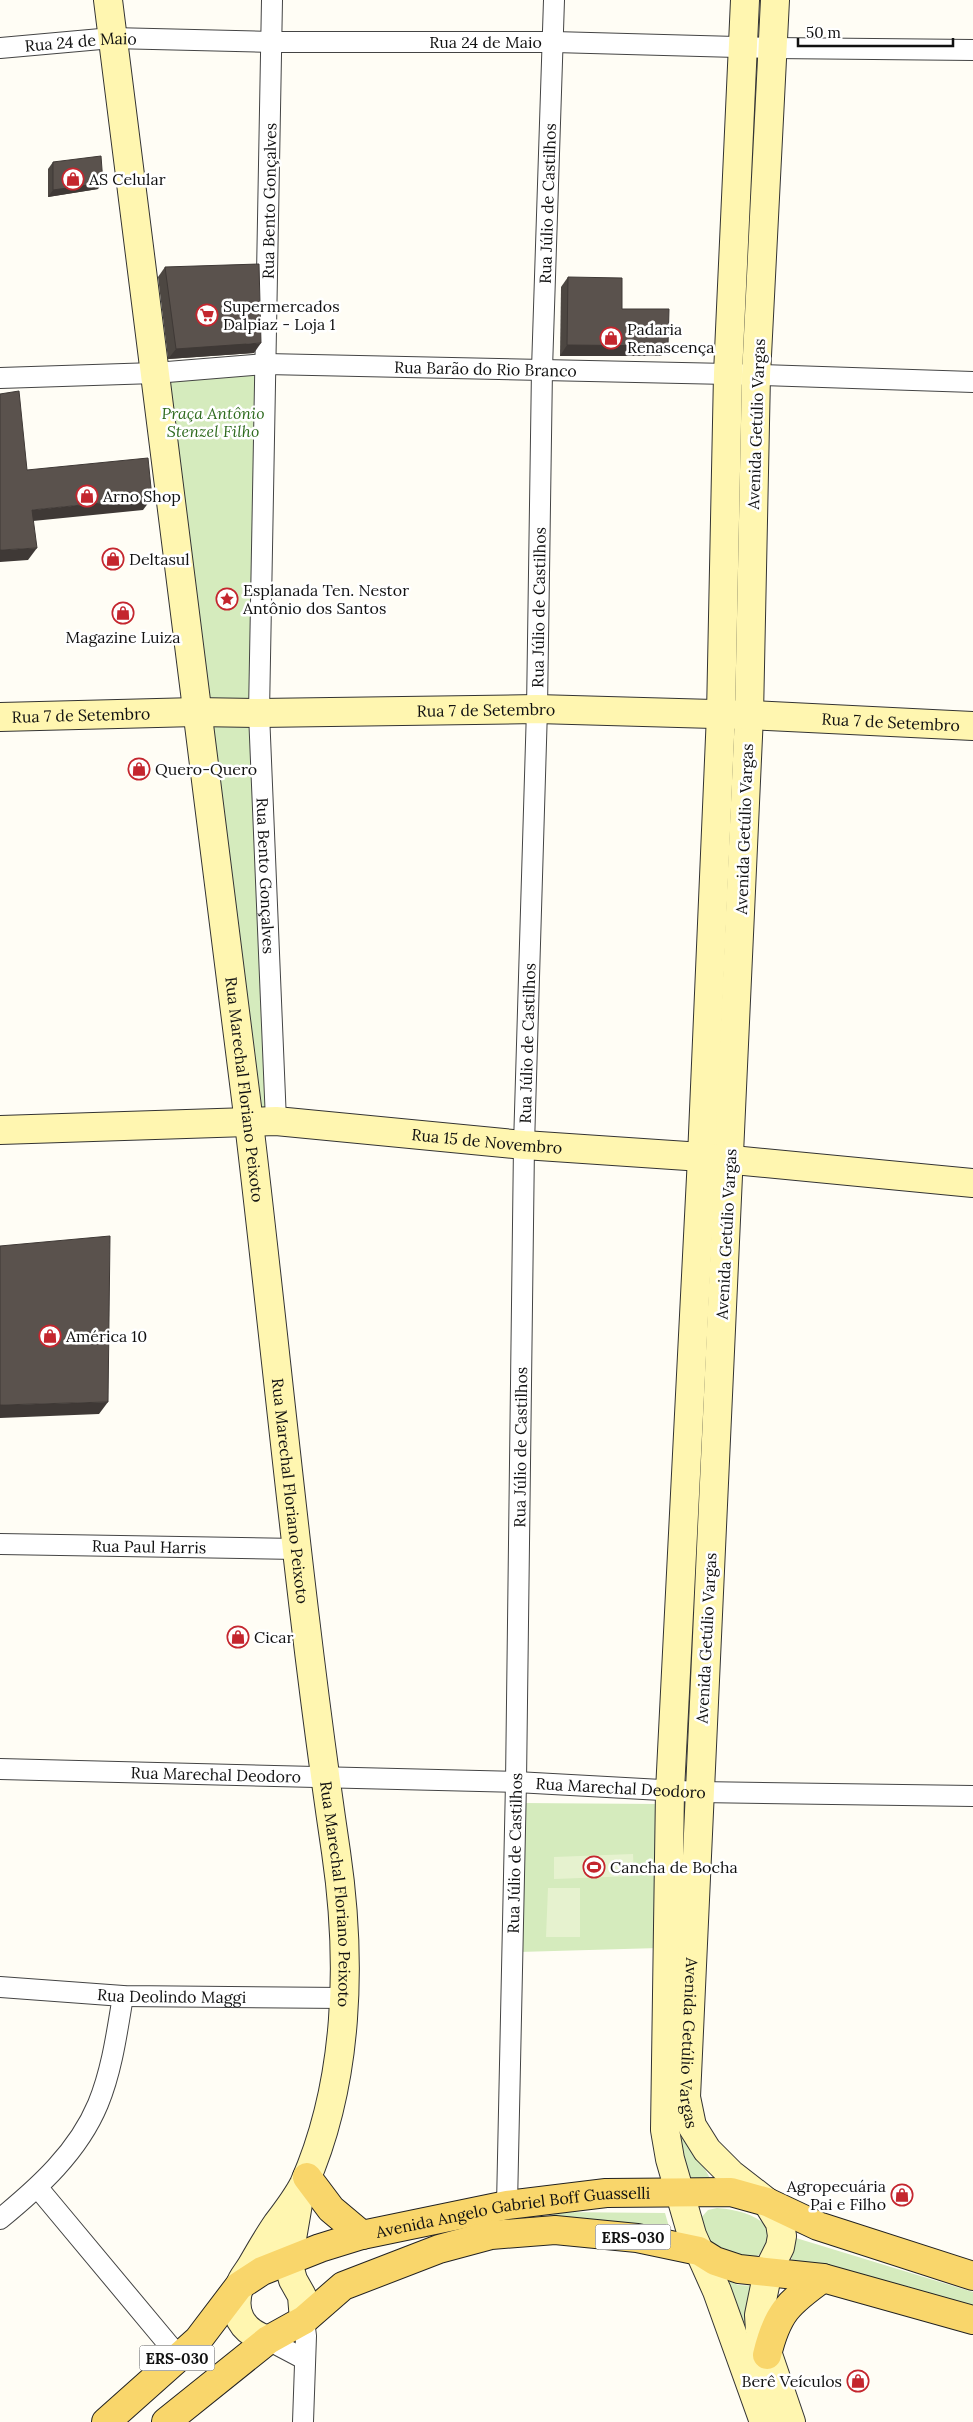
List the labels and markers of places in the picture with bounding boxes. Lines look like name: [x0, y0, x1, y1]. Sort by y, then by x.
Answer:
shop icon: AS Celular: [61, 167, 85, 191]
place label: AS Celular: [88, 169, 166, 189]
place label: Supermercados Dalpiaz - Loja 1: [223, 296, 340, 334]
supermarket icon: Supermercados Dalpiaz - Loja 1: [195, 303, 219, 327]
place label: Padaria Renascença: [627, 319, 715, 357]
shop icon: Padaria Renascença: [599, 326, 623, 350]
shop icon: Arno Shop: [75, 484, 99, 508]
place label: Arno Shop: [102, 486, 181, 506]
shop icon: Deltasul: [101, 547, 125, 571]
place label: Deltasul: [129, 549, 190, 569]
place label: Esplanada Ten. Nestor Antônio dos Santos: [242, 580, 409, 618]
place icon: Esplanada Ten. Nestor Antônio dos Santos: [215, 587, 239, 611]
shop icon: Magazine Luiza: [111, 601, 135, 625]
place label: Magazine Luiza: [65, 627, 181, 647]
shop icon: Quero-Quero: [127, 757, 151, 781]
place label: Quero-Quero: [155, 759, 257, 779]
shop icon: América 10: [38, 1324, 62, 1348]
place label: América 10: [65, 1326, 147, 1346]
shop icon: Cicar: [226, 1625, 250, 1649]
place label: Cicar: [254, 1627, 293, 1647]
sports icon: Cancha de Bocha: [582, 1855, 606, 1879]
place label: Cancha de Bocha: [610, 1857, 738, 1877]
place label: Agropecuária Pai e Filho: [786, 2176, 886, 2214]
shop icon: Agropecuária Pai e Filho: [890, 2183, 914, 2207]
shop icon: Berê Veículos: [846, 2369, 870, 2393]
place label: Berê Veículos: [742, 2371, 842, 2391]

